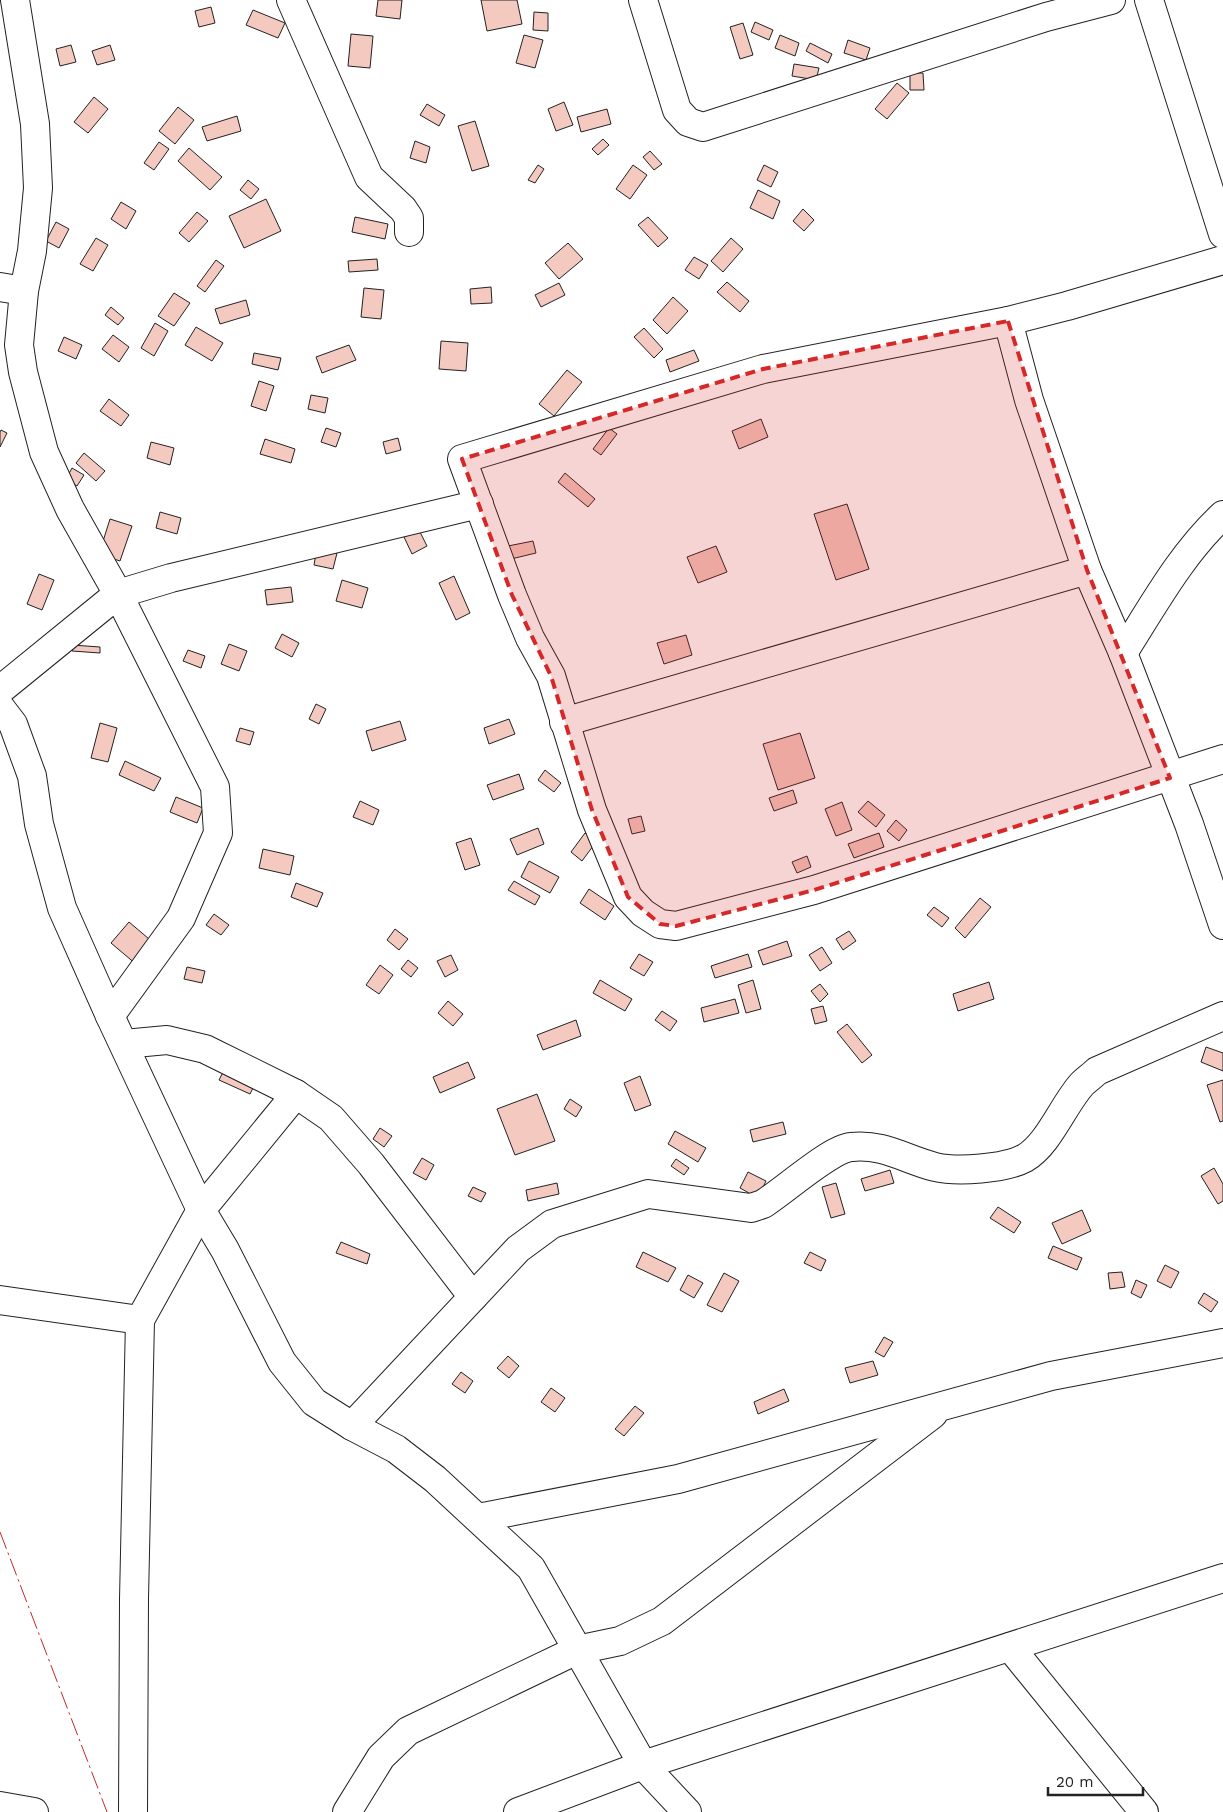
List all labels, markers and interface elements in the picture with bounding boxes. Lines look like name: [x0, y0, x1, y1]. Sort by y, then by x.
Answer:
scale bar: [1048, 1764, 1143, 1796]
text: 20 m: [1056, 1773, 1094, 1791]

